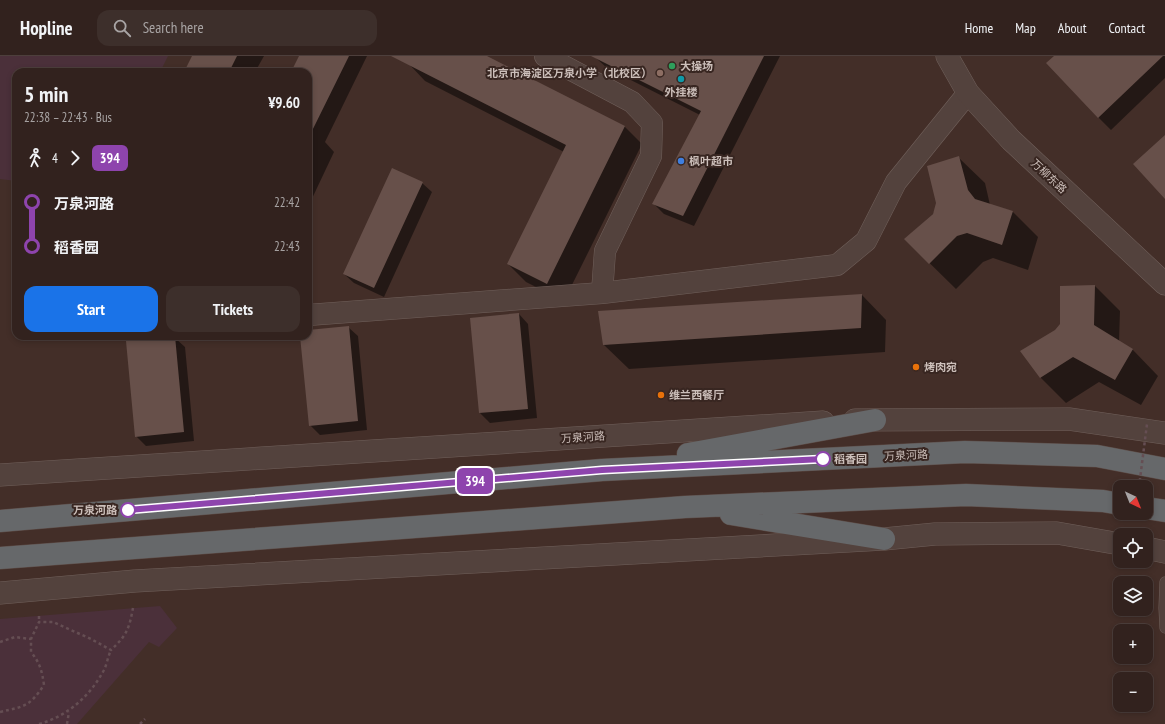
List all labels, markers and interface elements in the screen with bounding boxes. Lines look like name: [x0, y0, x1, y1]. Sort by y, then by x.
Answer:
search box: [97, 10, 377, 46]
text: Hopline: [20, 16, 73, 40]
icon: search: [111, 17, 133, 39]
text: Search here: [143, 18, 204, 37]
text: Home: [965, 19, 993, 37]
text: Map: [1015, 19, 1036, 37]
text: About: [1058, 19, 1087, 37]
text: Contact: [1109, 19, 1145, 37]
place label: 大操场: [680, 59, 713, 73]
marker: 大操场: [667, 61, 677, 71]
place label: 北京市海淀区万泉小学（北校区）: [487, 66, 652, 80]
marker: 北京市海淀区万泉小学（北校区）: [655, 68, 665, 78]
marker: 外挂楼: [676, 74, 686, 84]
text: 5 min: [24, 80, 68, 108]
place label: 外挂楼: [665, 85, 698, 99]
text: ¥9.60: [268, 93, 300, 112]
text: 22:38 – 22:43 · Bus: [24, 109, 112, 126]
icon: walk: [24, 147, 46, 169]
icon: forward: [64, 147, 86, 169]
text: 394: [100, 149, 120, 167]
text: 4: [52, 150, 58, 167]
place label: 枫叶超市: [689, 154, 733, 168]
marker: 枫叶超市: [676, 156, 686, 166]
street label: 万柳东路: [1028, 156, 1070, 196]
text: 万泉河路: [54, 194, 114, 213]
text: 22:42: [274, 194, 300, 211]
text: 稻香园: [54, 238, 99, 257]
text: 22:43: [274, 238, 300, 255]
button: Start: [24, 286, 158, 332]
button: Tickets: [166, 286, 300, 332]
place label: 烤肉宛: [924, 360, 957, 374]
marker: 烤肉宛: [911, 362, 921, 372]
place label: 维兰西餐厅: [669, 388, 724, 402]
marker: 维兰西餐厅: [656, 390, 666, 400]
street label: 万泉河路: [561, 428, 605, 446]
street label: 万泉河路: [884, 447, 928, 463]
marker: 稻香园: [815, 451, 831, 467]
place label: 稻香园: [834, 452, 867, 466]
line badge: 394: [452, 468, 498, 494]
text: 394: [465, 472, 485, 490]
north arrow: [1113, 480, 1153, 520]
map controls: [1113, 480, 1153, 712]
marker: 万泉河路: [120, 502, 136, 518]
place label: 万泉河路: [73, 503, 118, 517]
button: locate: [1113, 528, 1153, 568]
button: layers: [1113, 576, 1153, 616]
button: +: [1113, 624, 1153, 664]
button: −: [1113, 672, 1153, 712]

